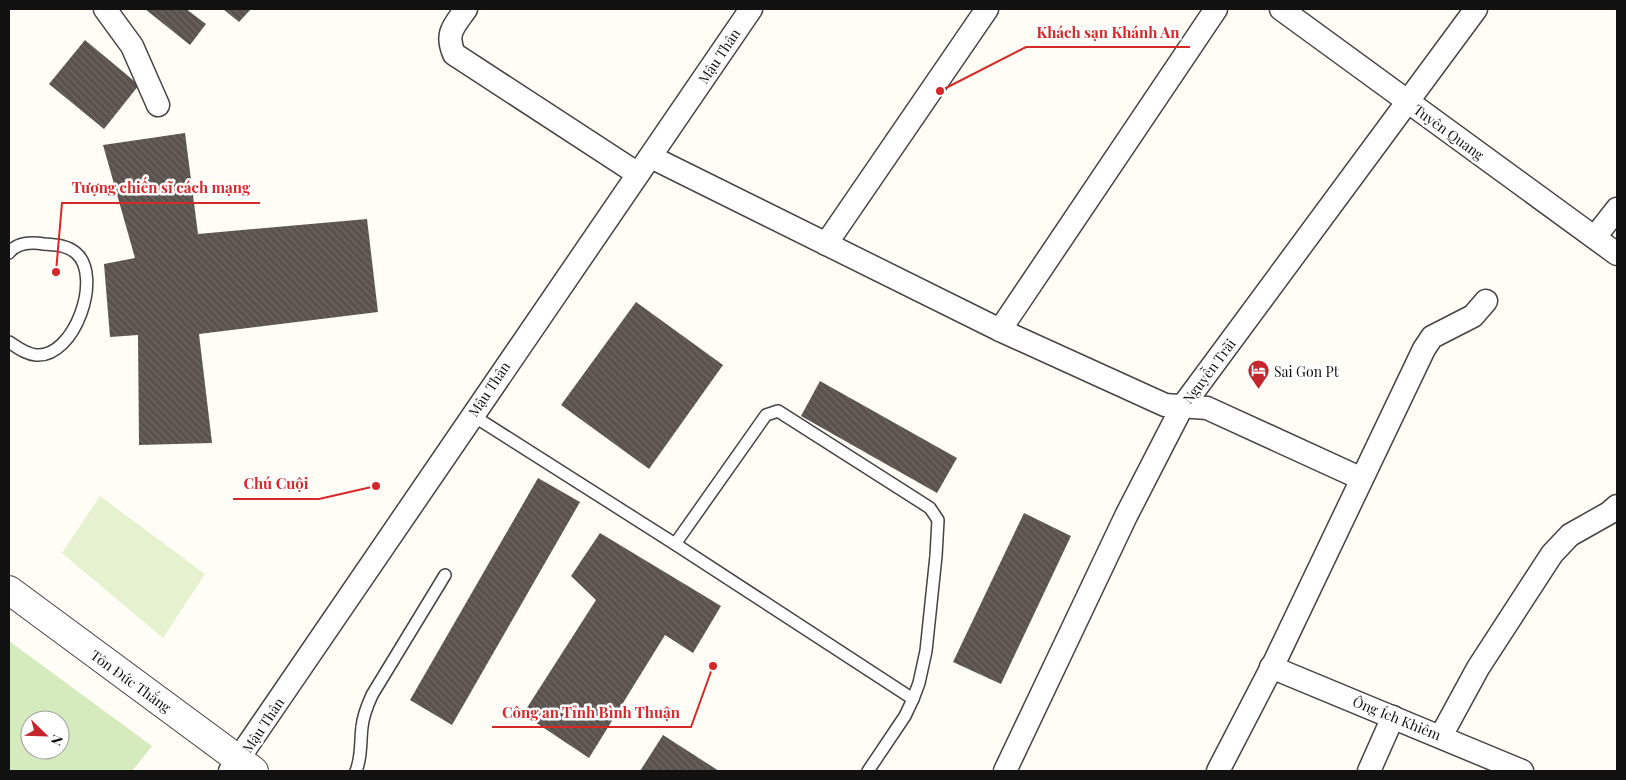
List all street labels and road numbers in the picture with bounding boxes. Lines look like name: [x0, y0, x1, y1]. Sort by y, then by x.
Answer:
street label: Mậu Thân: [694, 24, 745, 87]
street label: Tuyên Quang: [1410, 100, 1489, 164]
street label: Nguyễn Trãi: [1178, 334, 1240, 407]
street label: Mậu Thân: [464, 357, 515, 420]
street label: Tôn Đức Thắng: [87, 645, 176, 717]
street label: Ông Ích Khiêm: [1350, 692, 1444, 745]
street label: Mậu Thân: [238, 693, 289, 756]

